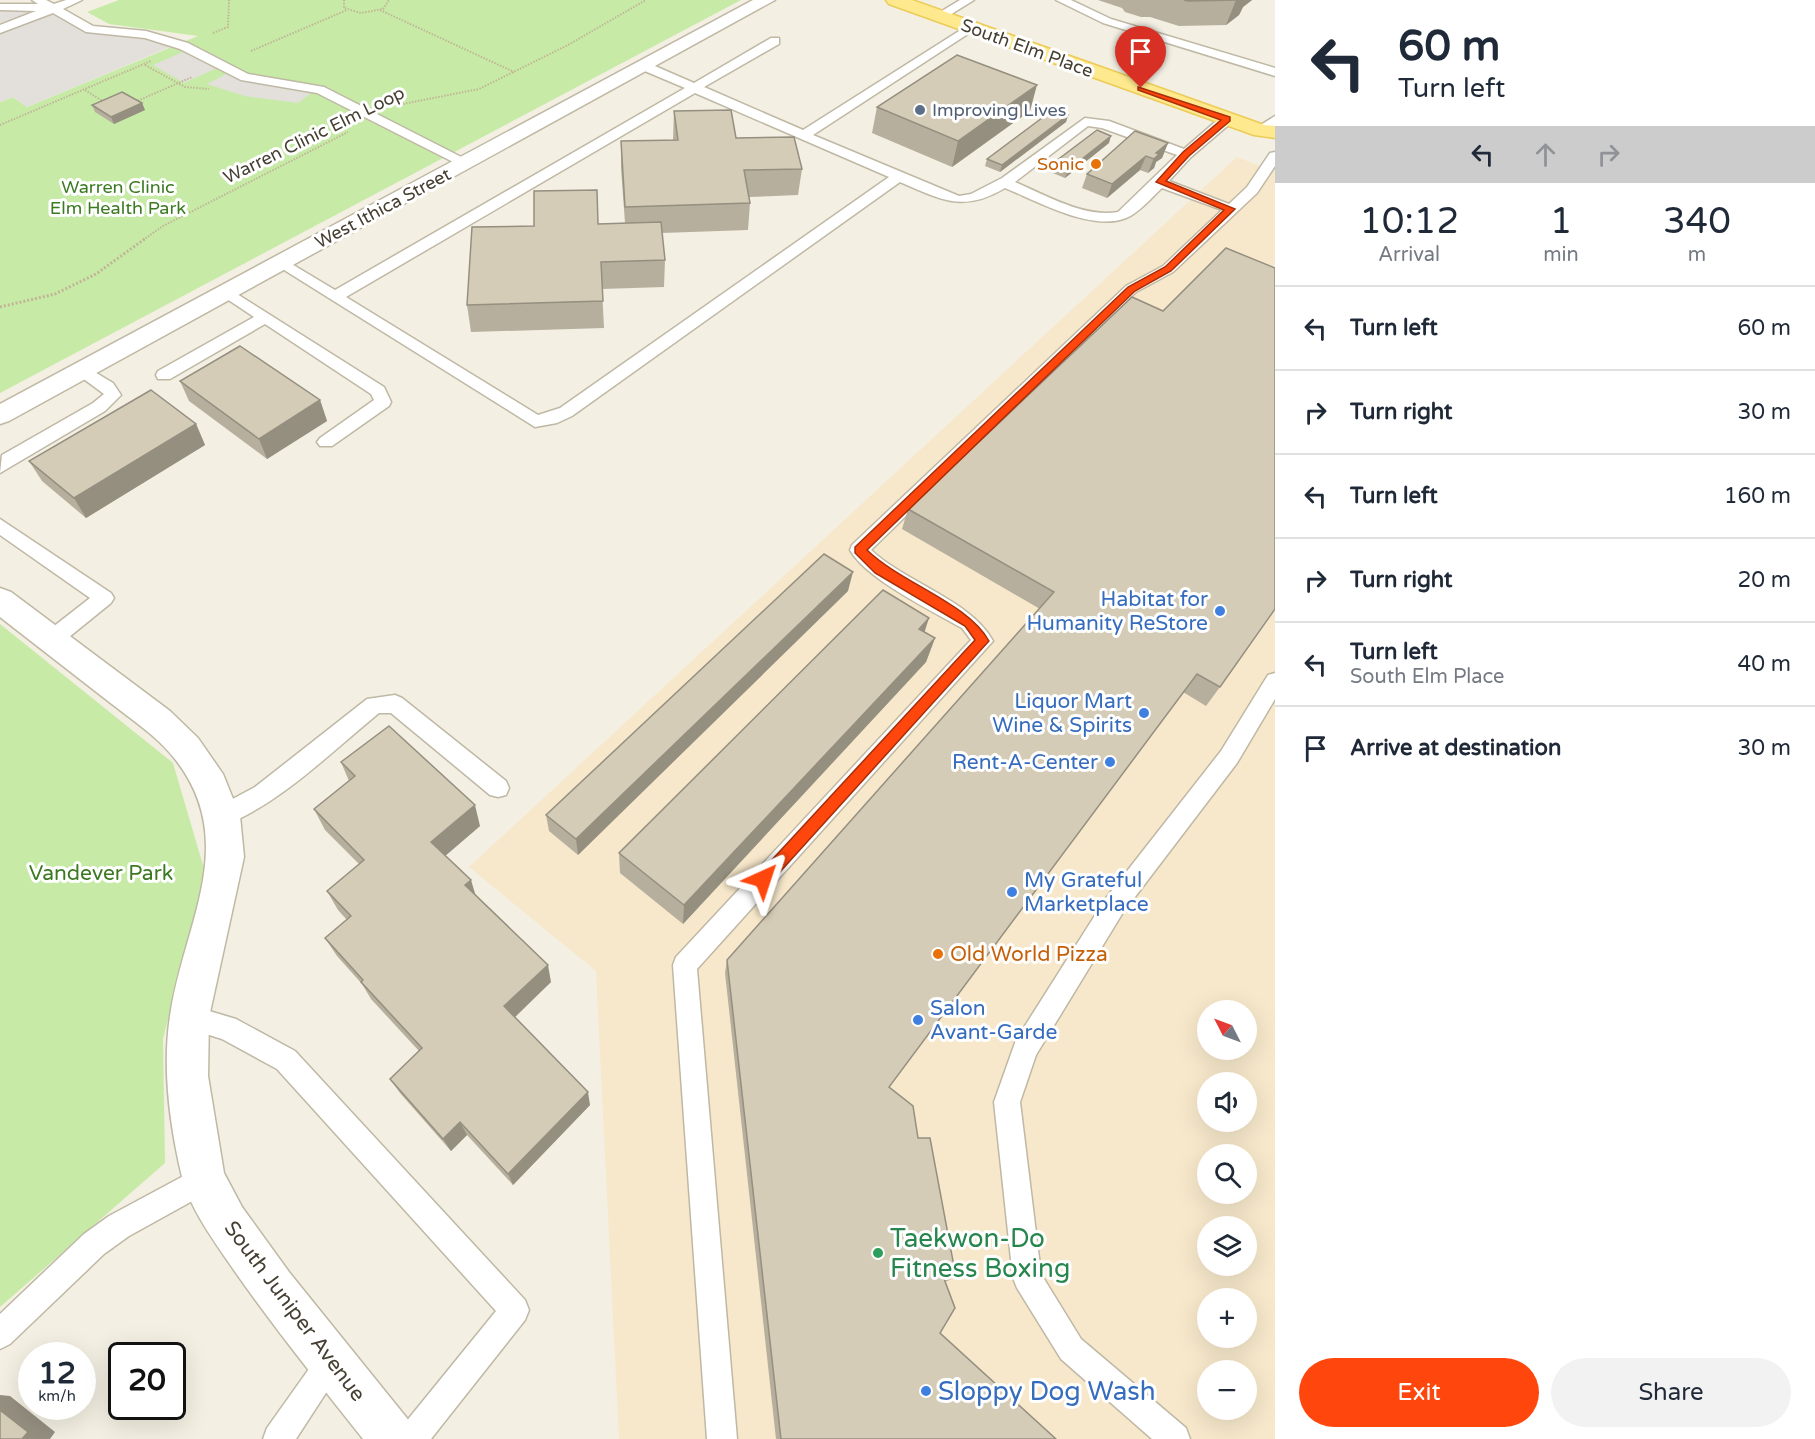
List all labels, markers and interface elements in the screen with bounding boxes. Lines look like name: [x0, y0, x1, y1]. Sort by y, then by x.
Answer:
street label: South Elm Place: [958, 14, 1096, 82]
text: 60 m: [1398, 21, 1500, 72]
icon: left: [1299, 24, 1377, 102]
pin: [1115, 26, 1166, 88]
icon: arrive: [1124, 35, 1157, 68]
text: Turn left: [1398, 72, 1505, 105]
street label: Warren Clinic Elm Loop: [220, 82, 408, 188]
place label: Improving Lives: [932, 99, 1066, 121]
marker: Improving Lives: [913, 103, 927, 117]
icon: left: [1466, 138, 1499, 171]
icon: ahead: [1529, 138, 1562, 171]
icon: right: [1592, 138, 1625, 171]
place label: Sonic: [1037, 153, 1084, 175]
marker: Sonic: [1089, 157, 1103, 171]
street label: West Ithica Street: [311, 163, 455, 253]
park label: Warren Clinic Elm Health Park: [50, 176, 186, 219]
text: 10:12: [1359, 200, 1459, 243]
text: 1: [1550, 200, 1572, 243]
text: 340: [1663, 200, 1731, 243]
text: Arrival: [1378, 243, 1440, 267]
text: min: [1543, 243, 1579, 267]
text: m: [1688, 243, 1706, 267]
icon: left: [1299, 312, 1332, 345]
text: Turn left: [1350, 315, 1438, 341]
text: 60 m: [1737, 315, 1791, 341]
icon: right: [1299, 396, 1332, 429]
text: Turn right: [1350, 399, 1452, 425]
text: 30 m: [1737, 399, 1791, 425]
icon: left: [1299, 480, 1332, 513]
text: Turn left: [1350, 483, 1438, 509]
text: 160 m: [1724, 483, 1791, 509]
icon: right: [1299, 564, 1332, 597]
text: Turn right: [1350, 567, 1452, 593]
text: 20 m: [1737, 567, 1791, 593]
place label: Habitat for Humanity ReStore: [1027, 587, 1208, 636]
marker: Habitat for Humanity ReStore: [1213, 604, 1227, 618]
text: Turn left: [1350, 639, 1438, 665]
icon: left: [1299, 648, 1332, 681]
text: 40 m: [1737, 651, 1791, 677]
text: South Elm Place: [1350, 665, 1504, 689]
place label: Liquor Mart Wine & Spirits: [992, 689, 1132, 738]
marker: Liquor Mart Wine & Spirits: [1137, 706, 1151, 720]
icon: arrive: [1299, 732, 1332, 765]
text: Arrive at destination: [1350, 735, 1561, 761]
text: 30 m: [1737, 735, 1791, 761]
place label: Rent-A-Center: [952, 750, 1098, 775]
marker: Rent-A-Center: [1103, 755, 1117, 769]
position arrow: [731, 847, 795, 911]
park label: Vandever Park: [29, 861, 173, 886]
place label: My Grateful Marketplace: [1024, 868, 1149, 917]
marker: My Grateful Marketplace: [1005, 885, 1019, 899]
place label: Old World Pizza: [950, 942, 1108, 967]
marker: Old World Pizza: [931, 947, 945, 961]
place label: Salon Avant-Garde: [930, 996, 1058, 1045]
north arrow: [1197, 1000, 1257, 1060]
map controls: [1197, 1000, 1257, 1420]
marker: Salon Avant-Garde: [911, 1013, 925, 1027]
button: sound: [1197, 1072, 1257, 1132]
button: search: [1197, 1144, 1257, 1204]
street label: South Juniper Avenue: [219, 1216, 371, 1406]
button: layers: [1197, 1216, 1257, 1276]
place label: Taekwon-Do Fitness Boxing: [890, 1223, 1070, 1284]
marker: Taekwon-Do Fitness Boxing: [871, 1246, 885, 1260]
button: +: [1197, 1288, 1257, 1348]
speed limit sign: 20: [108, 1342, 186, 1420]
text: 12: [38, 1355, 76, 1392]
button: Exit: [1299, 1358, 1539, 1427]
button: Share: [1551, 1358, 1791, 1427]
button: −: [1197, 1360, 1257, 1420]
place label: Sloppy Dog Wash: [938, 1376, 1156, 1407]
marker: Sloppy Dog Wash: [919, 1384, 933, 1398]
text: km/h: [38, 1387, 76, 1405]

